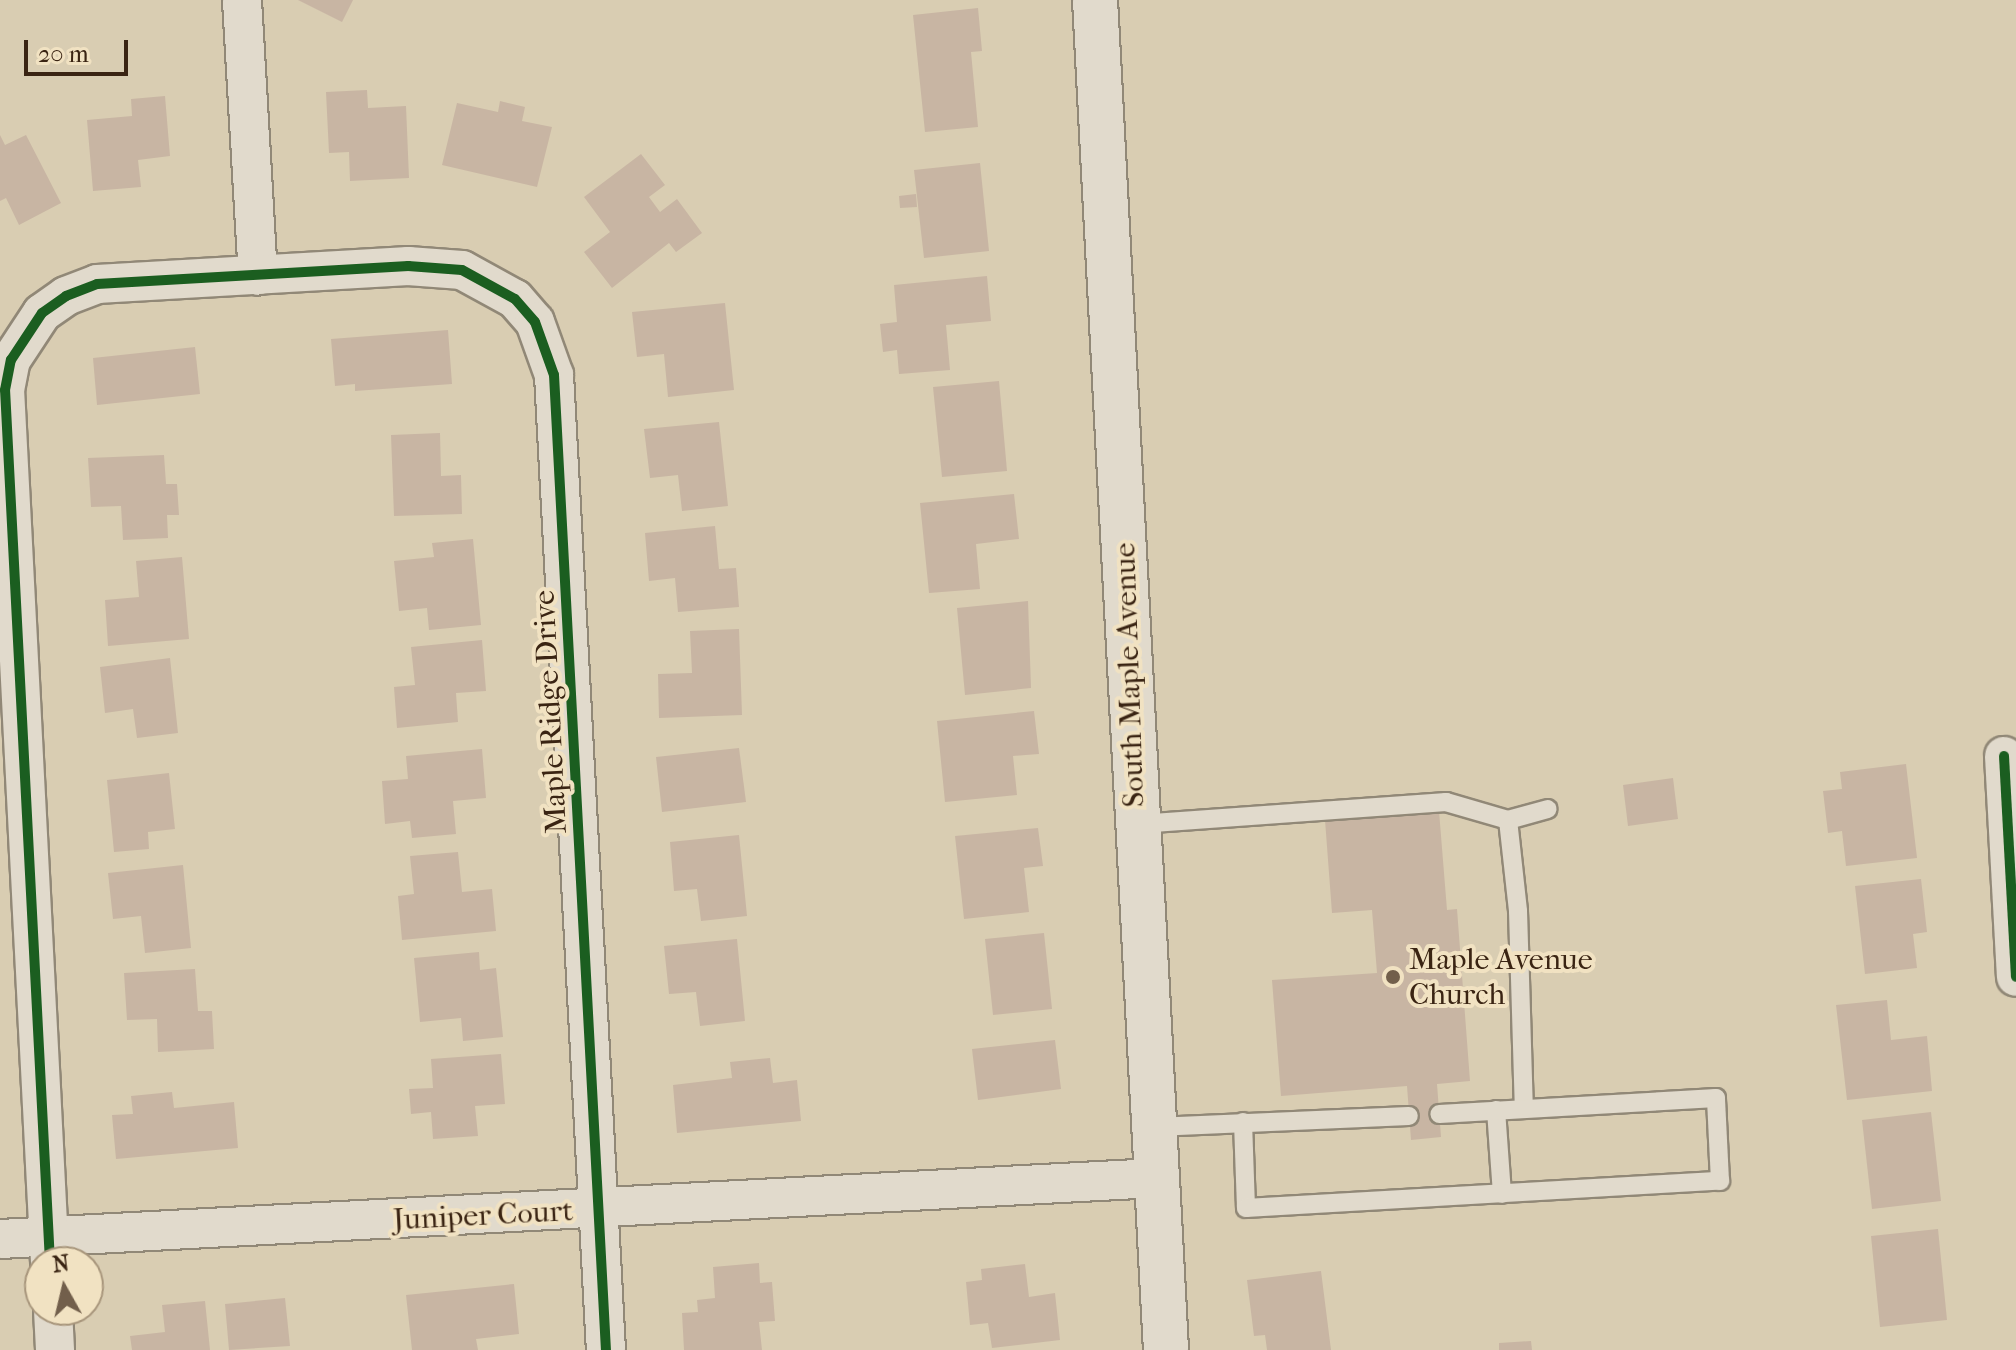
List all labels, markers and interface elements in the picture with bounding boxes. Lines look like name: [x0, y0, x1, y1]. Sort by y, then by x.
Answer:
scale bar: [28, 24, 132, 74]
text: 20 m: [38, 40, 89, 68]
street label: South Maple Avenue: [1107, 542, 1153, 808]
street label: Maple Ridge Drive: [527, 589, 575, 835]
place label: Maple Avenue Church: [1409, 942, 1592, 1012]
marker: Maple Avenue Church: [1384, 968, 1402, 986]
street label: Juniper Court: [392, 1193, 574, 1239]
north arrow: [24, 1246, 104, 1326]
text: N: [51, 1250, 71, 1278]

